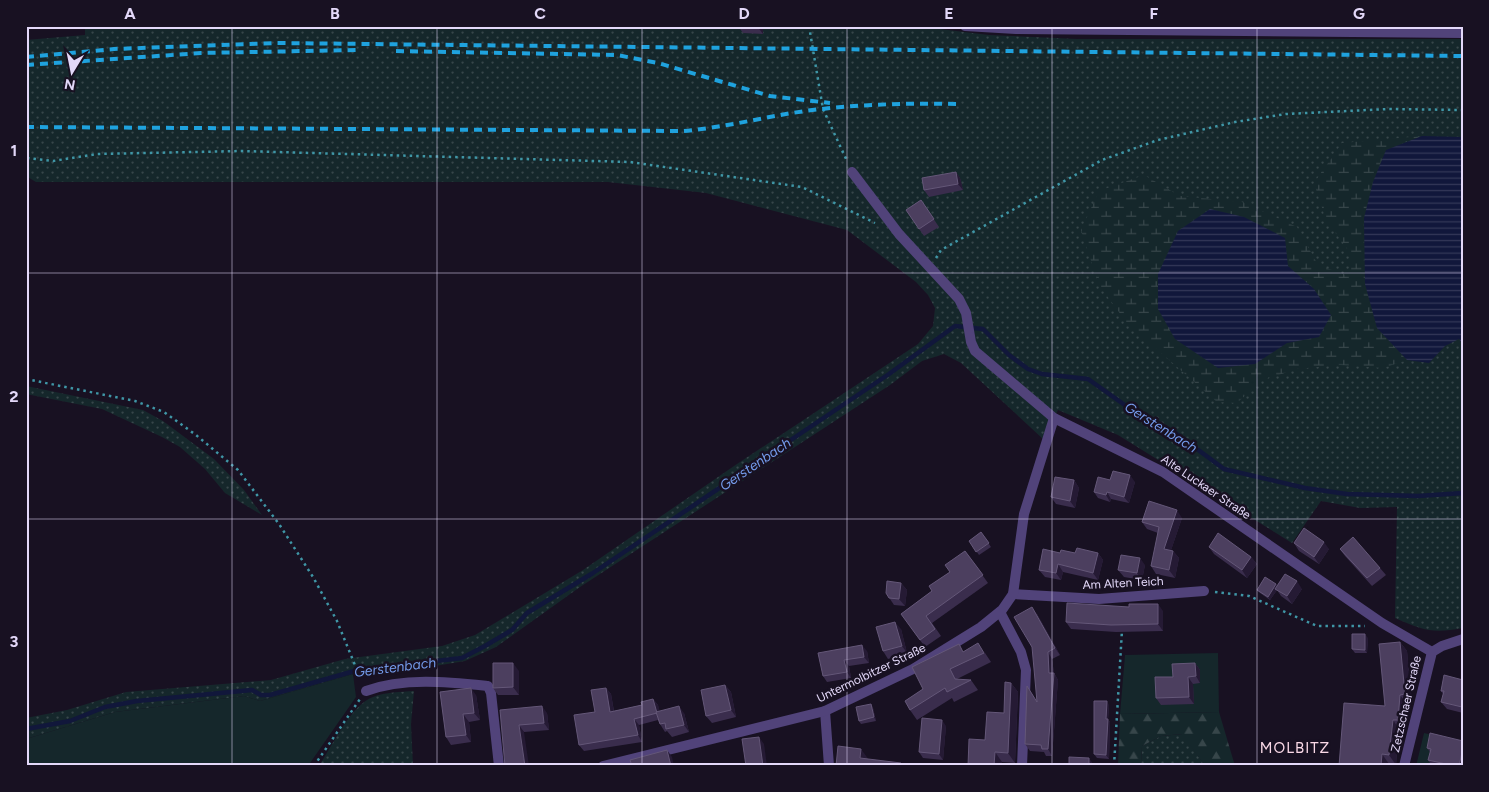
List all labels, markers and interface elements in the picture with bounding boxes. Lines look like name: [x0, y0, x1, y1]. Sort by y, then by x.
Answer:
text: A: [124, 4, 136, 23]
text: B: [330, 4, 340, 23]
text: C: [534, 4, 546, 23]
text: D: [738, 4, 750, 23]
text: E: [944, 4, 954, 23]
text: F: [1150, 4, 1159, 23]
text: G: [1353, 4, 1365, 23]
north arrow: [48, 48, 98, 98]
text: N: [63, 75, 77, 94]
text: 1: [11, 141, 17, 160]
text: 2: [9, 387, 19, 406]
water label: Gerstenbach: [1121, 398, 1200, 457]
water label: Gerstenbach: [716, 434, 794, 494]
street label: Alte Luckaer Straße: [1159, 452, 1254, 522]
street label: Am Alten Teich: [1082, 574, 1164, 592]
text: 3: [10, 632, 19, 651]
street label: Untermolbitzer Straße: [814, 640, 928, 705]
water label: Gerstenbach: [353, 654, 437, 681]
street label: Zetzschaer Straße: [1388, 654, 1424, 754]
district label: MOLBITZ: [1260, 739, 1330, 757]

